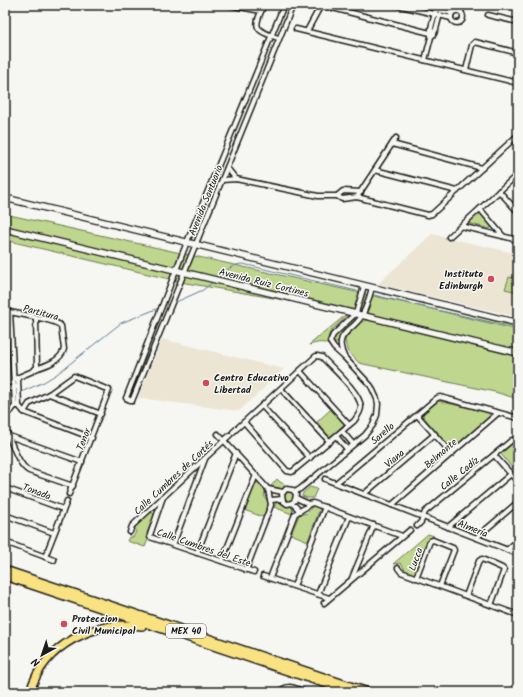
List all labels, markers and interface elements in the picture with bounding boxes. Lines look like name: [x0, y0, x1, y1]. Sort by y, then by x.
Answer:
street label: Avenida Santuario: [184, 162, 228, 238]
street label: Avenida Ruiz Cortines: [217, 264, 311, 302]
place label: Instituto Edinburgh: [439, 266, 483, 294]
marker: Instituto Edinburgh: [486, 274, 496, 284]
street label: Partitura: [21, 301, 61, 325]
place label: Centro Educativo Libertad: [214, 370, 289, 398]
marker: Centro Educativo Libertad: [201, 378, 211, 388]
street label: Sarello: [367, 419, 399, 449]
street label: Tenor: [72, 425, 96, 453]
street label: Belmonte: [420, 434, 461, 473]
street label: Calle Cumbres de Cortés: [130, 436, 218, 519]
street label: Viana: [381, 445, 409, 472]
street label: Calle Cadíz: [437, 453, 483, 495]
street label: Tonada: [20, 479, 54, 505]
street label: Almería: [455, 516, 490, 542]
street label: Calle Cumbres del Este: [154, 524, 253, 572]
street label: Lucca: [404, 545, 428, 573]
place label: Proteccion Civil Municipal: [72, 611, 136, 639]
marker: Proteccion Civil Municipal: [59, 619, 69, 629]
road number: MEX 40: [166, 624, 206, 638]
north arrow: [22, 635, 62, 675]
text: N: [28, 653, 45, 671]

